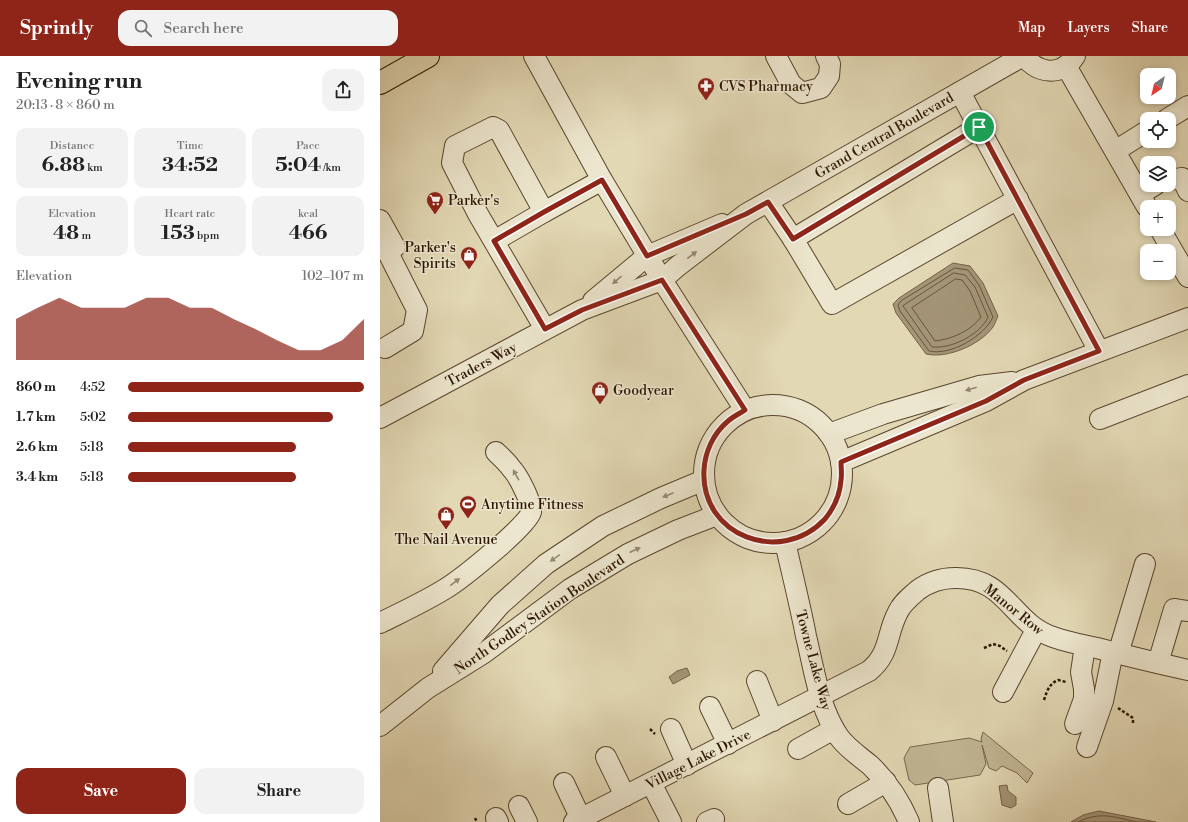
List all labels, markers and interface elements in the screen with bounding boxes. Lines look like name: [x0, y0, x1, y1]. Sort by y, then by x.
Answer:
search box: [118, 10, 398, 46]
text: Sprintly: [20, 16, 94, 40]
icon: search: [132, 17, 154, 39]
text: Search here: [164, 19, 244, 38]
text: Map: [1018, 19, 1045, 37]
text: Layers: [1067, 19, 1110, 37]
text: Share: [1132, 19, 1168, 37]
text: Evening run: [16, 68, 142, 95]
north arrow: [1140, 68, 1176, 104]
map controls: [1140, 68, 1176, 280]
button: share: [322, 69, 364, 111]
pharmacy icon: CVS Pharmacy: [696, 76, 716, 101]
place label: CVS Pharmacy: [719, 78, 813, 96]
street label: Grand Central Boulevard: [812, 89, 957, 183]
text: 20:13 · 8 × 860 m: [16, 97, 115, 113]
pin: [962, 110, 996, 144]
button: locate: [1140, 112, 1176, 148]
icon: arrive: [968, 116, 990, 138]
text: Distance: [50, 139, 94, 153]
text: Time: [177, 139, 203, 153]
text: Pace: [296, 139, 320, 153]
text: 6.88: [41, 153, 85, 178]
text: 34:52: [162, 153, 218, 178]
text: 5:04: [275, 153, 321, 178]
button: layers: [1140, 156, 1176, 192]
text: km: [85, 161, 103, 175]
text: /km: [321, 161, 341, 175]
supermarket icon: Parker's: [425, 190, 445, 215]
place label: Parker's: [448, 192, 499, 210]
button: +: [1140, 200, 1176, 236]
text: Elevation: [48, 207, 96, 221]
text: Heart rate: [165, 207, 215, 221]
text: kcal: [298, 207, 318, 221]
text: 48: [53, 221, 79, 246]
text: 153: [161, 221, 195, 246]
text: 466: [289, 221, 327, 246]
text: m: [79, 229, 91, 243]
text: bpm: [195, 229, 219, 243]
place label: Parker's Spirits: [405, 239, 456, 273]
button: −: [1140, 244, 1176, 280]
shop icon: Parker's Spirits: [459, 245, 479, 270]
one-way arrow: [687, 252, 697, 260]
text: Elevation: [16, 268, 72, 284]
text: 102–107 m: [302, 268, 364, 284]
one-way arrow: [612, 276, 623, 285]
street label: Traders Way: [443, 339, 520, 391]
text: 860 m: [16, 379, 56, 395]
text: 4:52: [80, 379, 105, 395]
shop icon: Goodyear: [590, 380, 610, 405]
place label: Goodyear: [613, 382, 674, 400]
one-way arrow: [965, 386, 977, 392]
text: 1.7 km: [16, 409, 56, 425]
text: 5:02: [80, 409, 106, 425]
text: 2.6 km: [16, 439, 58, 455]
text: 5:18: [80, 439, 103, 455]
text: 3.4 km: [16, 469, 58, 485]
text: 5:18: [80, 469, 103, 485]
one-way arrow: [513, 469, 519, 481]
one-way arrow: [662, 492, 673, 498]
sports icon: Anytime Fitness: [458, 494, 478, 519]
place label: Anytime Fitness: [480, 496, 584, 514]
shop icon: The Nail Avenue: [436, 505, 456, 530]
place label: The Nail Avenue: [395, 531, 497, 549]
one-way arrow: [630, 547, 641, 553]
street label: North Godley Station Boulevard: [451, 551, 628, 679]
one-way arrow: [549, 555, 560, 562]
one-way arrow: [450, 577, 461, 586]
street label: Manor Row: [980, 580, 1047, 639]
street label: Towne Lake Way: [791, 608, 835, 713]
street label: Village Lake Drive: [642, 726, 754, 795]
button: Save: [16, 768, 186, 814]
button: Share: [194, 768, 364, 814]

